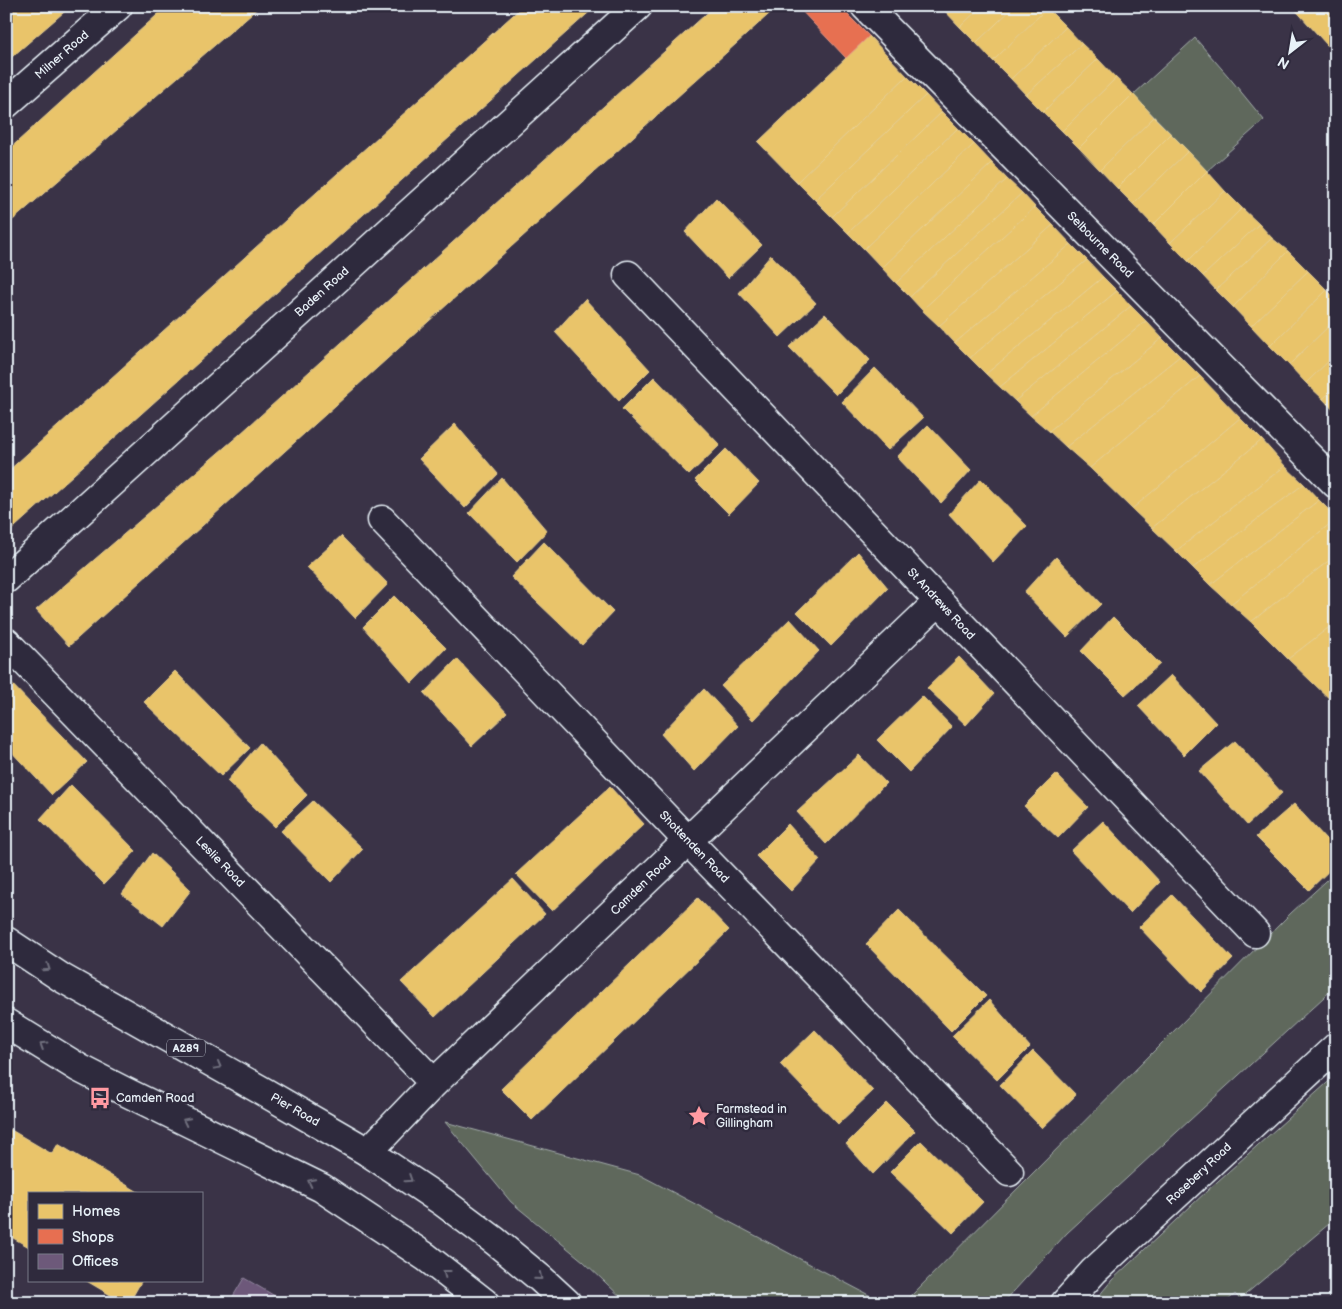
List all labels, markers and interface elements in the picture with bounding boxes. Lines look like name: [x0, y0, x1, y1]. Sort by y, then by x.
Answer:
street label: Milner Road: [32, 28, 92, 82]
north arrow: [1264, 28, 1314, 78]
text: N: [1275, 53, 1292, 73]
street label: Selbourne Road: [1064, 209, 1136, 281]
street label: Baden Road: [292, 264, 352, 320]
street label: St Andrews Road: [904, 565, 978, 643]
street label: Shottenden Road: [656, 808, 732, 886]
street label: Leslie Road: [192, 834, 248, 890]
street label: Camden Road: [608, 853, 674, 919]
one-way arrow: [41, 962, 50, 971]
road number: A289: [167, 1040, 205, 1056]
one-way arrow: [39, 1042, 48, 1052]
one-way arrow: [212, 1060, 221, 1070]
bus stop icon: Camden Road: [87, 1085, 113, 1111]
street label: Pier Road: [268, 1090, 322, 1130]
place label: Camden Road: [116, 1091, 194, 1106]
place label: Farmstead in Gillingham: [716, 1102, 787, 1131]
place icon: Farmstead in Gillingham: [686, 1103, 712, 1129]
one-way arrow: [182, 1117, 191, 1127]
street label: Rosebery Road: [1163, 1140, 1235, 1208]
one-way arrow: [403, 1173, 412, 1182]
one-way arrow: [308, 1179, 317, 1189]
legend: [28, 1192, 202, 1282]
text: Homes: [72, 1202, 121, 1221]
text: Shops: [72, 1228, 115, 1247]
text: Offices: [72, 1252, 119, 1271]
one-way arrow: [443, 1269, 452, 1278]
one-way arrow: [533, 1271, 542, 1280]

